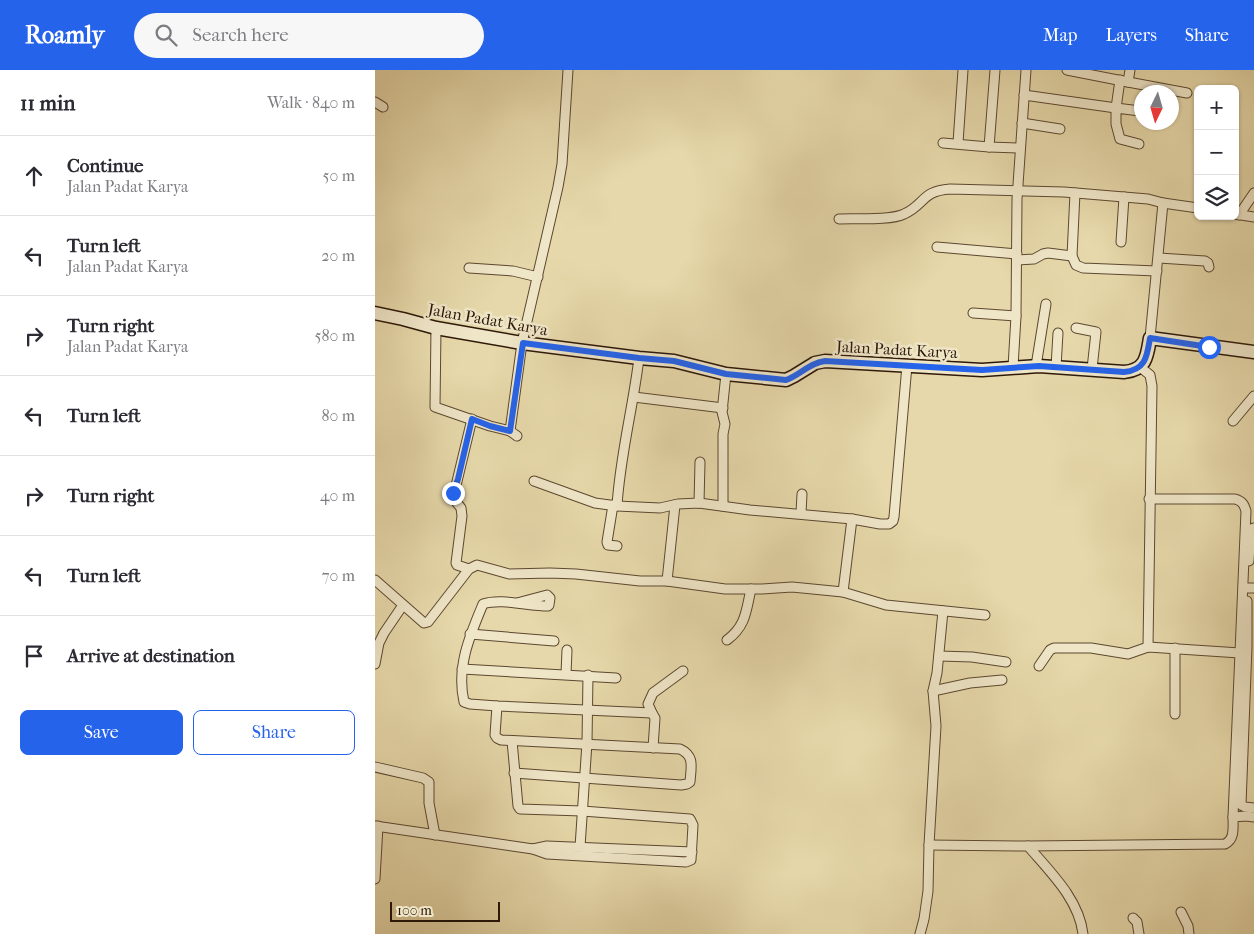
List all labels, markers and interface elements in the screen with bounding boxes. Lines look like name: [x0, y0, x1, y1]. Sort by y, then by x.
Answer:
search box: [134, 13, 484, 58]
text: Roamly: [25, 21, 104, 49]
icon: search: [152, 21, 180, 49]
text: Search here: [192, 24, 289, 46]
text: Map: [1043, 25, 1077, 46]
text: Layers: [1105, 25, 1157, 46]
text: Share: [1185, 25, 1229, 46]
north arrow: [1134, 85, 1179, 130]
map controls: [1194, 85, 1239, 220]
button: +: [1194, 85, 1239, 130]
text: 11 min: [20, 91, 75, 115]
text: Walk · 840 m: [267, 93, 355, 112]
button: −: [1194, 130, 1239, 175]
text: Continue: [67, 155, 143, 177]
icon: ahead: [20, 162, 48, 190]
text: 50 m: [323, 166, 355, 185]
button: layers: [1194, 175, 1239, 220]
text: Jalan Padat Karya: [67, 177, 189, 196]
text: Turn left: [67, 235, 141, 257]
icon: left: [20, 242, 48, 270]
text: 20 m: [321, 246, 355, 265]
text: Jalan Padat Karya: [67, 257, 189, 276]
street label: Jalan Padat Karya: [424, 299, 550, 340]
text: Turn right: [67, 315, 154, 337]
icon: right: [20, 322, 48, 350]
text: 580 m: [314, 326, 355, 345]
route start: [1198, 336, 1221, 359]
text: Jalan Padat Karya: [67, 337, 189, 356]
street label: Jalan Padat Karya: [834, 337, 959, 362]
icon: left: [20, 402, 48, 430]
text: Turn left: [67, 405, 141, 427]
text: 80 m: [321, 406, 355, 425]
icon: right: [20, 482, 48, 510]
route end: [442, 482, 465, 505]
text: Turn right: [67, 485, 154, 507]
text: 40 m: [320, 486, 355, 505]
icon: left: [20, 562, 48, 590]
text: Turn left: [67, 565, 141, 587]
text: 70 m: [322, 566, 355, 585]
icon: arrive: [20, 642, 48, 670]
text: Arrive at destination: [67, 645, 235, 667]
button: Save: [20, 710, 183, 755]
button: Share: [193, 710, 355, 755]
scale bar: [390, 899, 500, 922]
text: 100 m: [397, 902, 432, 919]

